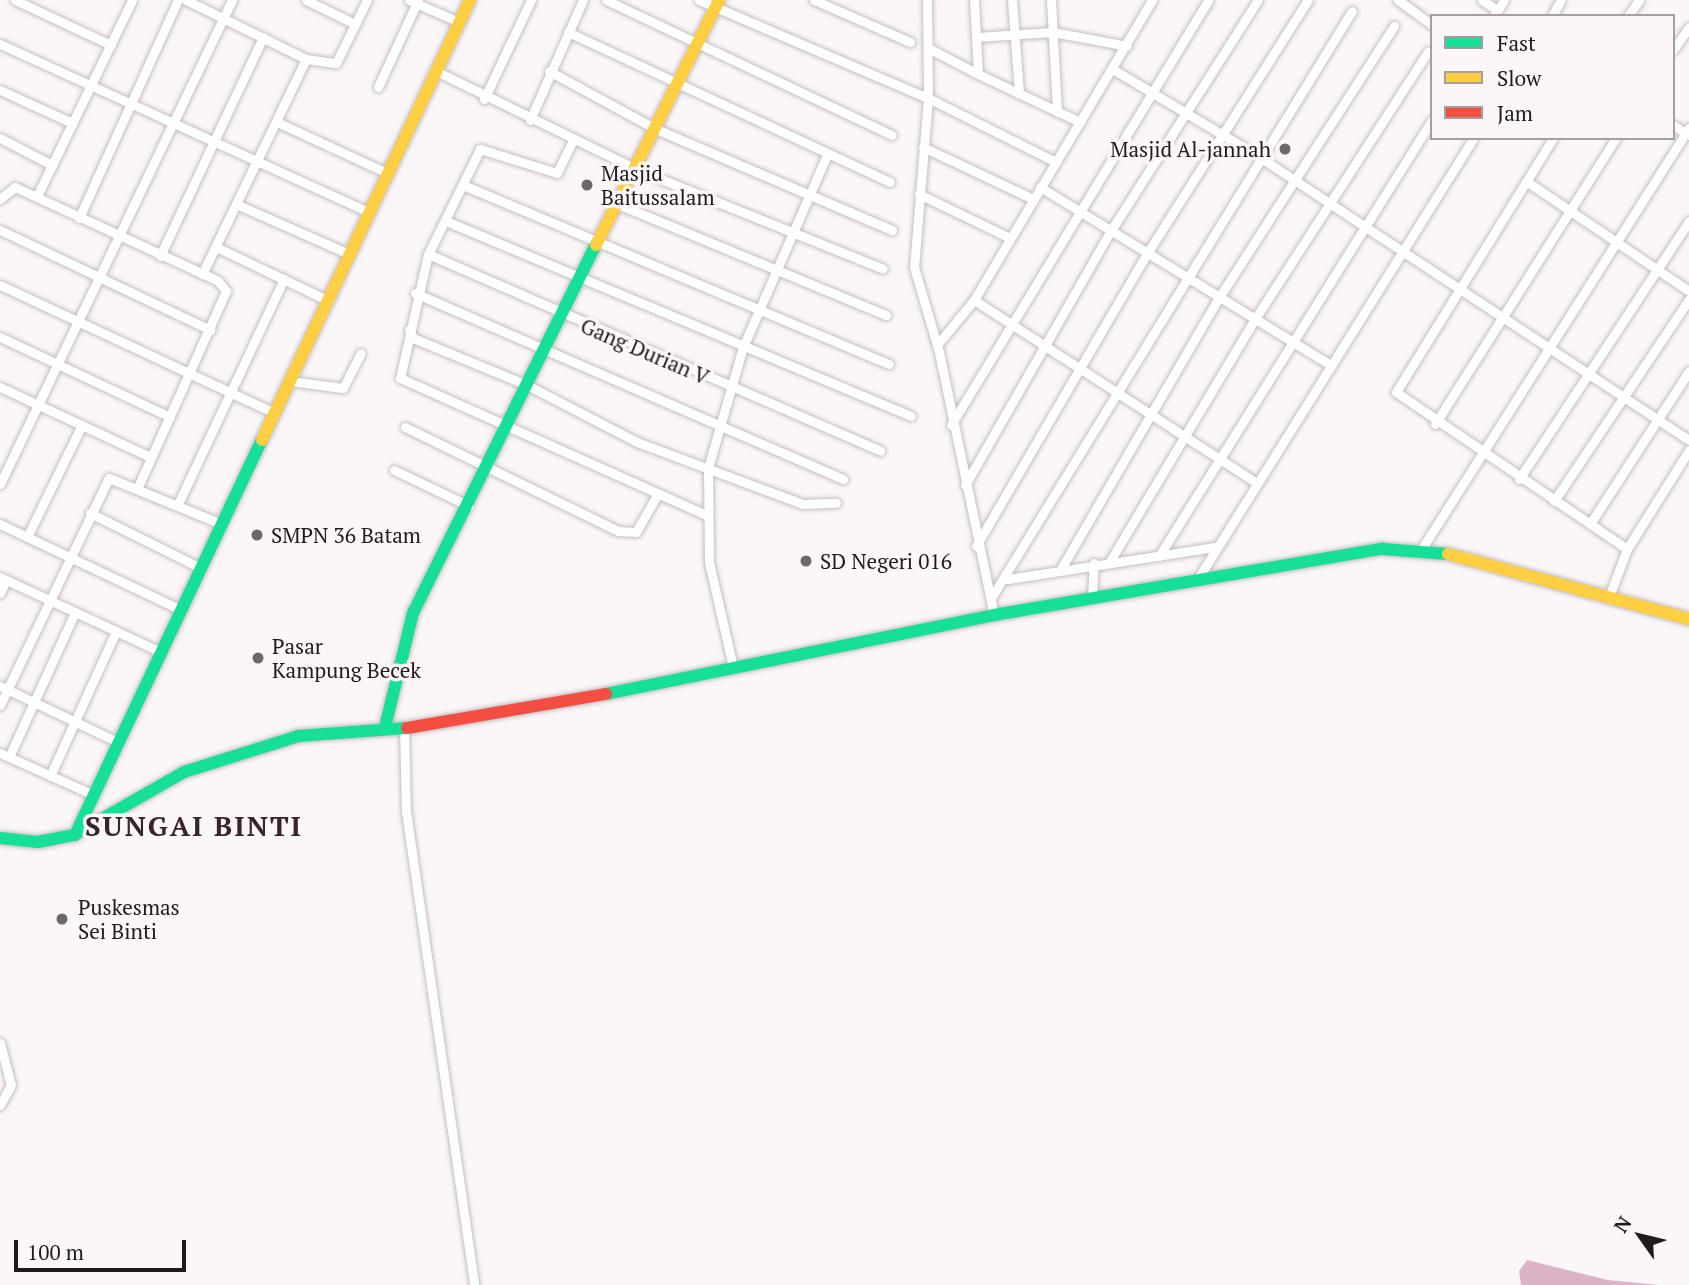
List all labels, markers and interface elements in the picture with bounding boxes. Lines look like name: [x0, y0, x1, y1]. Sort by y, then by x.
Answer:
legend: [1430, 14, 1675, 140]
text: Fast: [1497, 29, 1536, 57]
text: Slow: [1497, 64, 1541, 92]
text: Jam: [1497, 99, 1533, 127]
place label: Masjid Al-jannah: [1110, 136, 1271, 162]
marker: Masjid Al-jannah: [1277, 141, 1293, 157]
place label: Masjid Baitussalam: [601, 160, 715, 210]
marker: Masjid Baitussalam: [579, 177, 595, 193]
street label: Gang Durian V: [577, 313, 713, 389]
place label: SMPN 36 Batam: [271, 522, 421, 548]
marker: SMPN 36 Batam: [249, 527, 265, 543]
place label: SD Negeri 016: [820, 548, 952, 574]
marker: SD Negeri 016: [798, 553, 814, 569]
place label: Pasar Kampung Becek: [272, 633, 421, 683]
marker: Pasar Kampung Becek: [250, 650, 266, 666]
district label: SUNGAI BINTI: [86, 809, 302, 843]
place label: Puskesmas Sei Binti: [78, 894, 180, 944]
marker: Puskesmas Sei Binti: [52, 909, 72, 929]
north arrow: [1605, 1201, 1675, 1271]
text: N: [1608, 1211, 1637, 1237]
scale bar: [18, 1226, 189, 1270]
text: 100 m: [27, 1238, 84, 1266]

